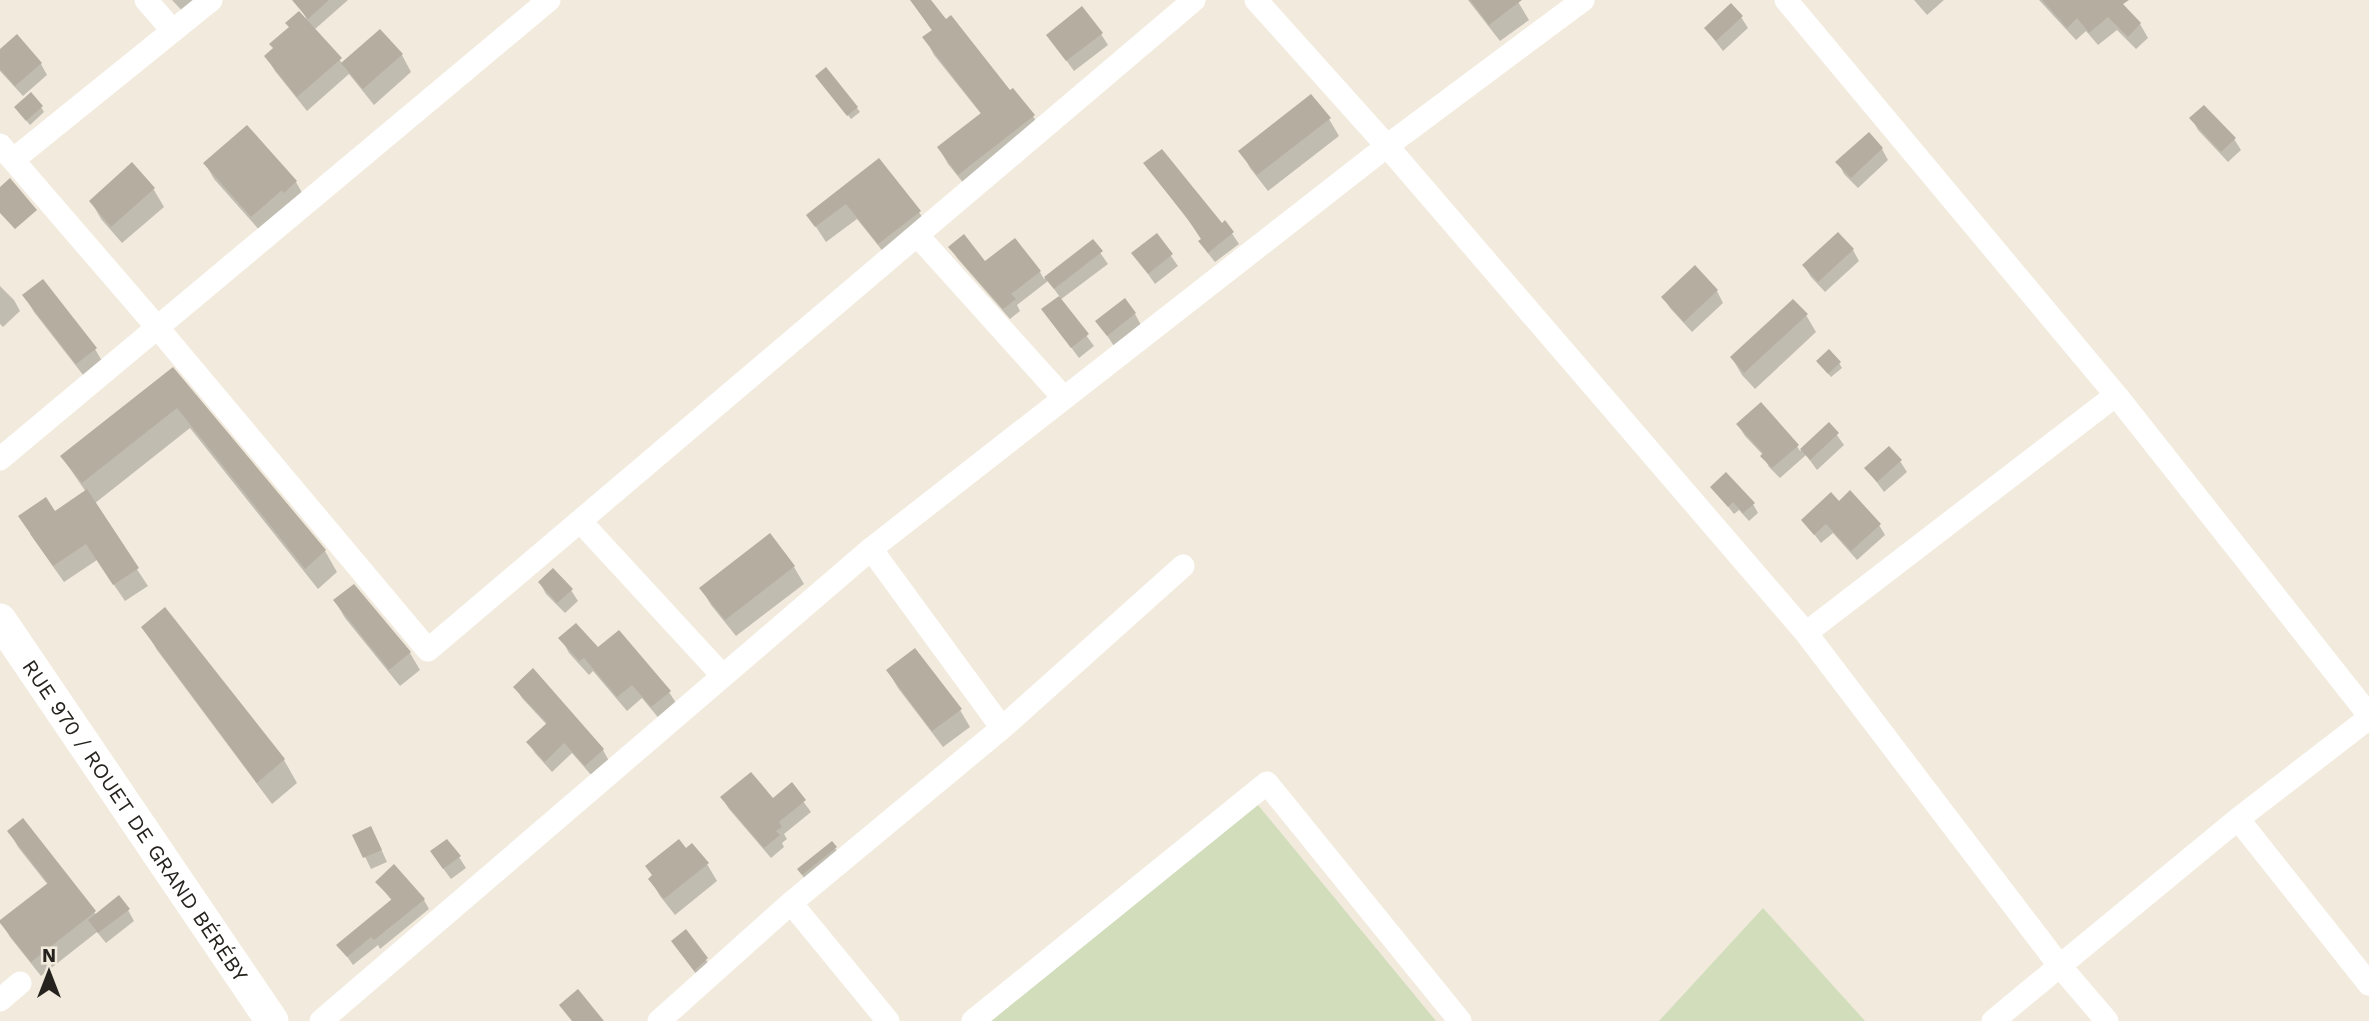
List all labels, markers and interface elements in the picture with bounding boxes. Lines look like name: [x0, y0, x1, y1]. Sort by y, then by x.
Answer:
street label: RUE 970 / ROUET DE GRAND BÉRÉBY: [18, 655, 254, 987]
north arrow: [14, 937, 84, 1007]

